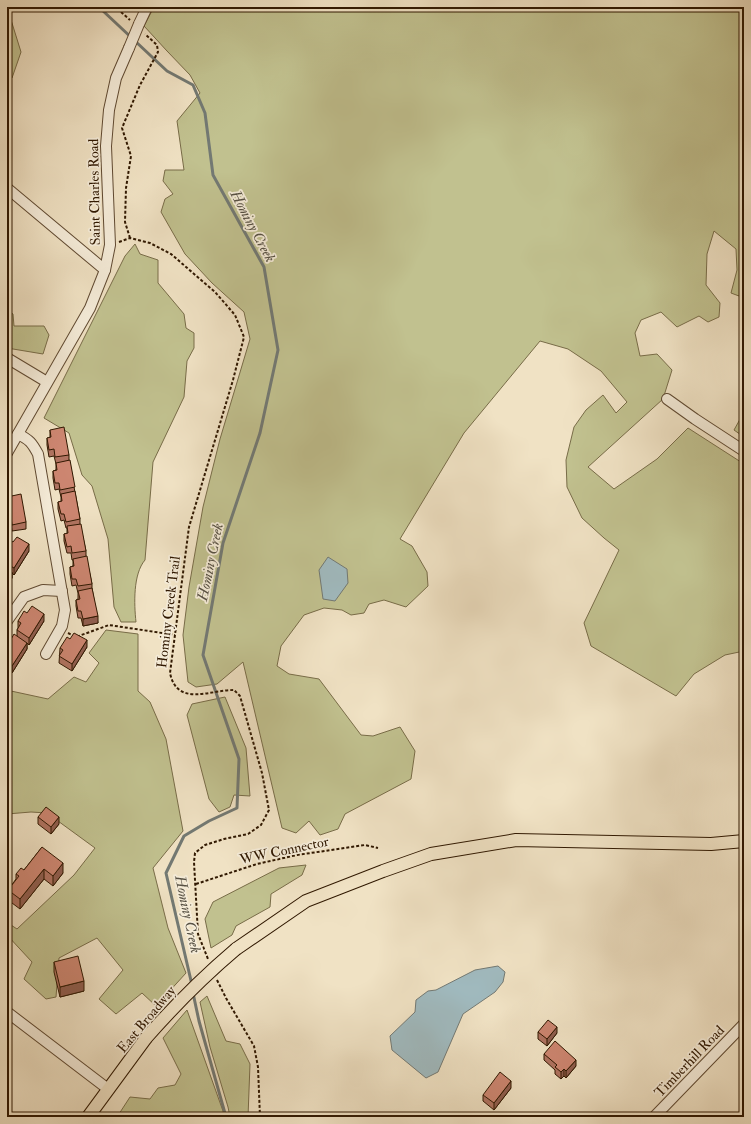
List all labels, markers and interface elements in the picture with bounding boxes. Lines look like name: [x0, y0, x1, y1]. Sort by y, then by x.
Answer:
street label: Saint Charles Road: [85, 138, 104, 246]
water label: Hominy Creek: [225, 186, 280, 266]
water label: Hominy Creek: [193, 521, 228, 604]
street label: Hominy Creek Trail: [153, 555, 185, 669]
street label: WW Connector: [237, 833, 331, 868]
water label: Hominy Creek: [170, 872, 205, 955]
street label: East Broadway: [113, 982, 181, 1057]
street label: Timberhill Road: [651, 1022, 728, 1101]

